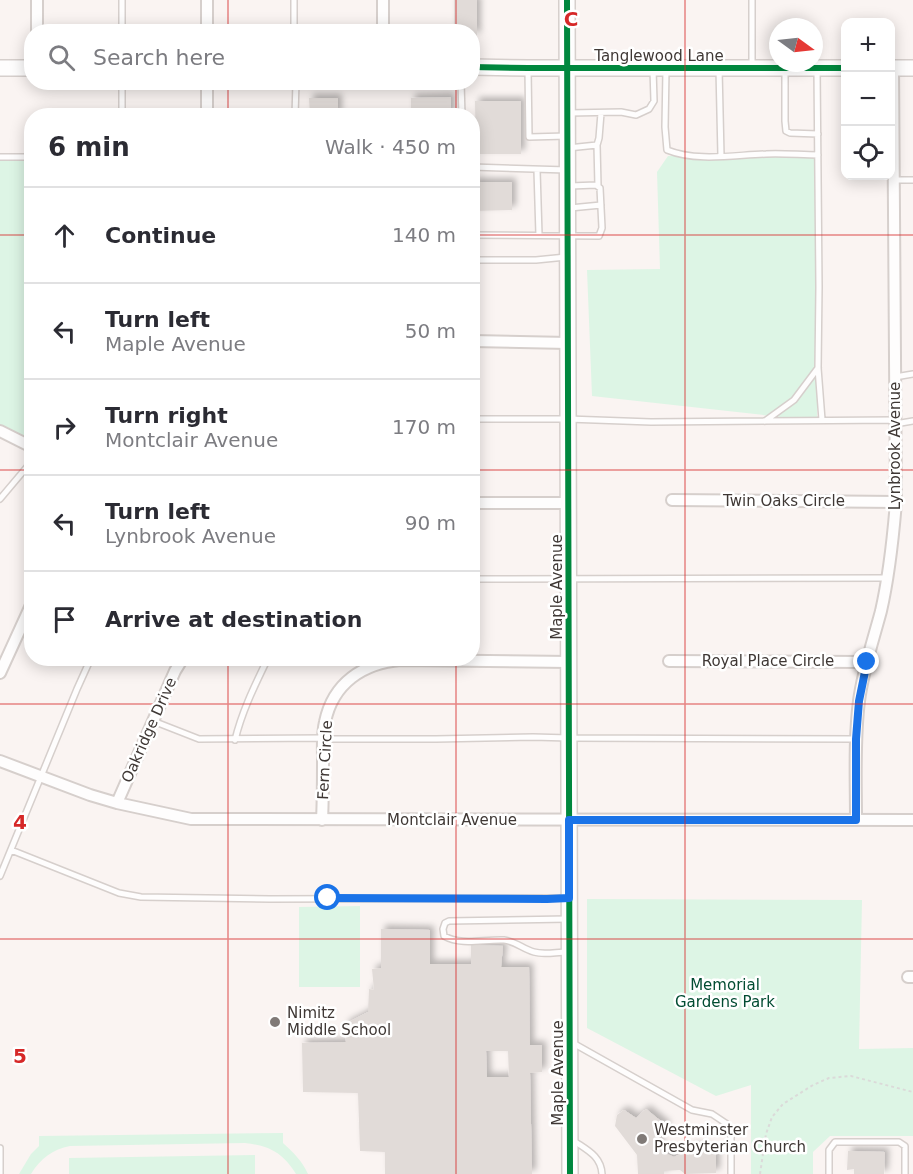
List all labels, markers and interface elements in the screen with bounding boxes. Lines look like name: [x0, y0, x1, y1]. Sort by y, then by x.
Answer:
text: C: [564, 7, 578, 31]
north arrow: [769, 18, 823, 72]
map controls: [841, 18, 895, 180]
button: +: [841, 18, 895, 72]
search box: [24, 24, 480, 90]
icon: search: [45, 41, 78, 74]
text: Search here: [93, 45, 225, 70]
street label: Tanglewood Lane: [593, 47, 724, 65]
button: −: [841, 72, 895, 126]
button: locate: [841, 126, 895, 180]
text: 6 min: [48, 132, 130, 162]
text: Walk · 450 m: [325, 135, 456, 159]
icon: ahead: [48, 219, 81, 252]
text: Continue: [105, 223, 216, 248]
text: 140 m: [392, 223, 456, 247]
text: Turn left: [105, 307, 210, 332]
icon: left: [48, 315, 81, 348]
text: 50 m: [405, 319, 456, 343]
text: Maple Avenue: [105, 332, 246, 356]
street label: Lynbrook Avenue: [886, 382, 904, 510]
text: Turn right: [105, 403, 228, 428]
icon: right: [48, 411, 81, 444]
text: 170 m: [392, 415, 456, 439]
text: Montclair Avenue: [105, 428, 278, 452]
street label: Twin Oaks Circle: [722, 492, 845, 510]
text: Turn left: [105, 499, 210, 524]
icon: left: [48, 507, 81, 540]
text: 90 m: [405, 511, 456, 535]
text: Lynbrook Avenue: [105, 524, 276, 548]
street label: Maple Avenue: [548, 534, 566, 640]
icon: arrive: [48, 603, 81, 636]
text: Arrive at destination: [105, 607, 362, 632]
route end: [853, 648, 879, 674]
street label: Royal Place Circle: [702, 652, 834, 670]
street label: Oakridge Drive: [118, 675, 180, 785]
street label: Fern Circle: [314, 720, 336, 800]
text: 4: [13, 810, 27, 834]
street label: Montclair Avenue: [387, 811, 517, 829]
route start: [314, 884, 340, 910]
park label: Memorial Gardens Park: [675, 976, 775, 1011]
place label: Nimitz Middle School: [287, 1004, 391, 1039]
marker: Nimitz Middle School: [268, 1015, 282, 1029]
street label: Maple Avenue: [549, 1020, 567, 1126]
text: 5: [13, 1044, 27, 1068]
place label: Westminster Presbyterian Church: [654, 1121, 806, 1156]
marker: Westminster Presbyterian Church: [635, 1132, 649, 1146]

